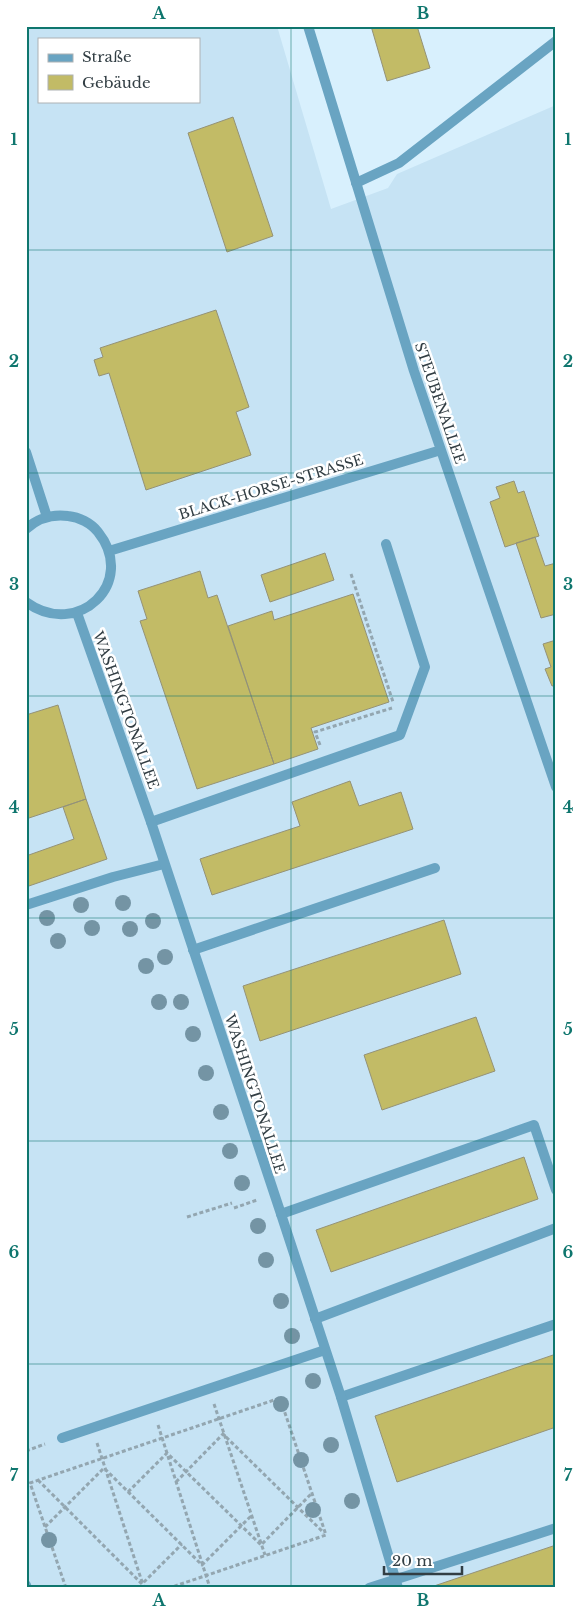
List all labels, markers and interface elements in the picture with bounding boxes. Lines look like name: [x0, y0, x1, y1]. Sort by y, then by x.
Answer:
text: A: [152, 3, 167, 23]
text: B: [417, 3, 430, 23]
legend: [38, 38, 200, 102]
text: Straße: [82, 47, 132, 66]
text: Gebäude: [82, 73, 151, 92]
text: 1: [11, 129, 18, 149]
text: 1: [565, 129, 572, 149]
street label: STEUBENALLEE: [411, 340, 469, 466]
text: 2: [9, 351, 19, 371]
text: 2: [563, 351, 573, 371]
street label: BLACK-HORSE-STRASSE: [177, 450, 365, 524]
text: 3: [9, 574, 19, 594]
text: 3: [563, 574, 573, 594]
street label: WASHINGTONALLEE: [89, 628, 163, 791]
text: 4: [9, 797, 19, 817]
text: 4: [563, 797, 573, 817]
street label: WASHINGTONALLEE: [220, 1011, 289, 1176]
text: 5: [9, 1019, 19, 1039]
text: 5: [563, 1019, 573, 1039]
text: 6: [9, 1242, 20, 1262]
text: 6: [563, 1242, 574, 1262]
text: 7: [10, 1465, 19, 1485]
text: 7: [564, 1465, 573, 1485]
scale bar: [384, 1544, 462, 1576]
text: 20 m: [392, 1551, 432, 1570]
text: A: [152, 1590, 167, 1610]
text: B: [417, 1590, 430, 1610]

